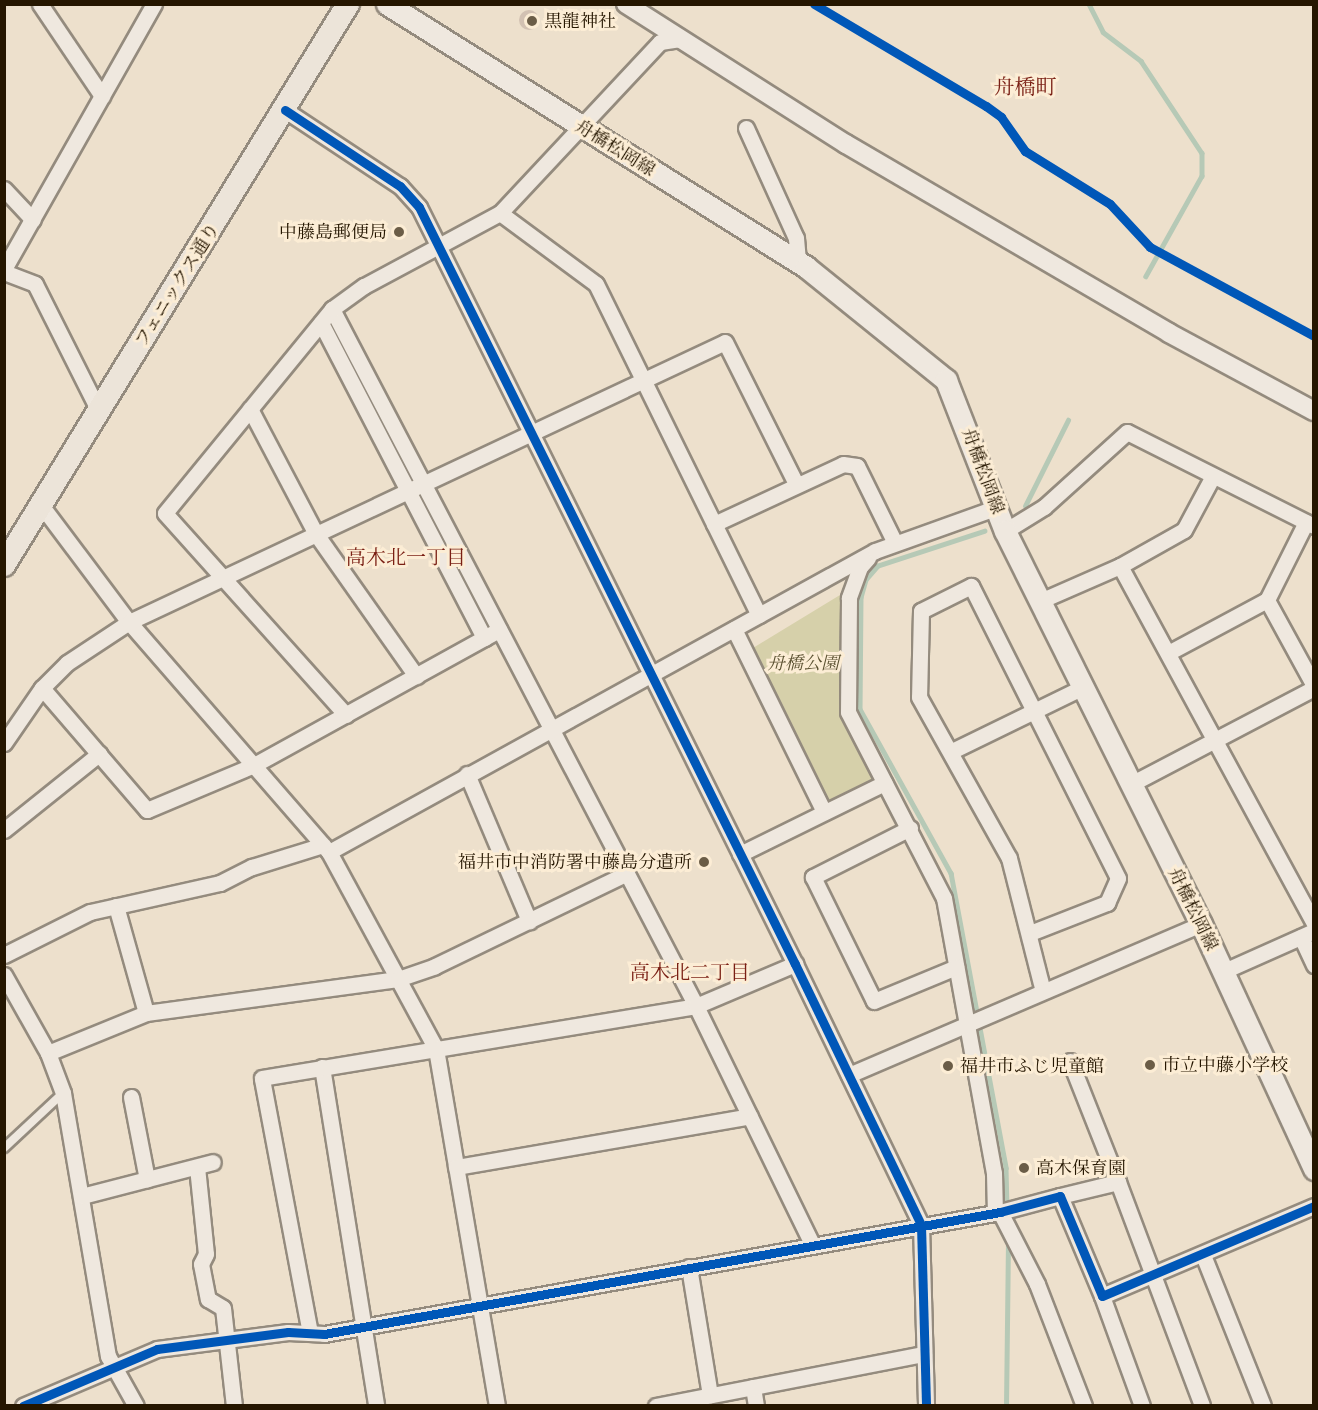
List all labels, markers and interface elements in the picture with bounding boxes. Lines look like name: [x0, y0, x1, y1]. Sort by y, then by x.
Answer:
place label: 黒龍神社: [544, 10, 616, 32]
marker: 黒龍神社: [525, 14, 539, 28]
district label: 舟橋町: [994, 74, 1056, 100]
street label: 舟橋松岡線: [571, 115, 659, 181]
street label: フェニックス通り: [130, 218, 224, 352]
place label: 中藤島郵便局: [279, 221, 387, 243]
marker: 中藤島郵便局: [392, 225, 406, 239]
street label: 舟橋松岡線: [957, 425, 1009, 517]
district label: 高木北一丁目: [346, 545, 466, 569]
park label: 舟橋公園: [767, 652, 839, 674]
place label: 福井市中消防署中藤島分遣所: [458, 851, 692, 873]
marker: 福井市中消防署中藤島分遣所: [697, 855, 711, 869]
street label: 舟橋松岡線: [1164, 864, 1222, 954]
district label: 高木北二丁目: [630, 960, 750, 984]
place label: 市立中藤小学校: [1162, 1054, 1288, 1076]
place label: 福井市ふじ児童館: [960, 1055, 1104, 1077]
marker: 市立中藤小学校: [1143, 1058, 1157, 1072]
marker: 福井市ふじ児童館: [941, 1059, 955, 1073]
place label: 高木保育園: [1036, 1157, 1126, 1179]
marker: 高木保育園: [1017, 1161, 1031, 1175]

